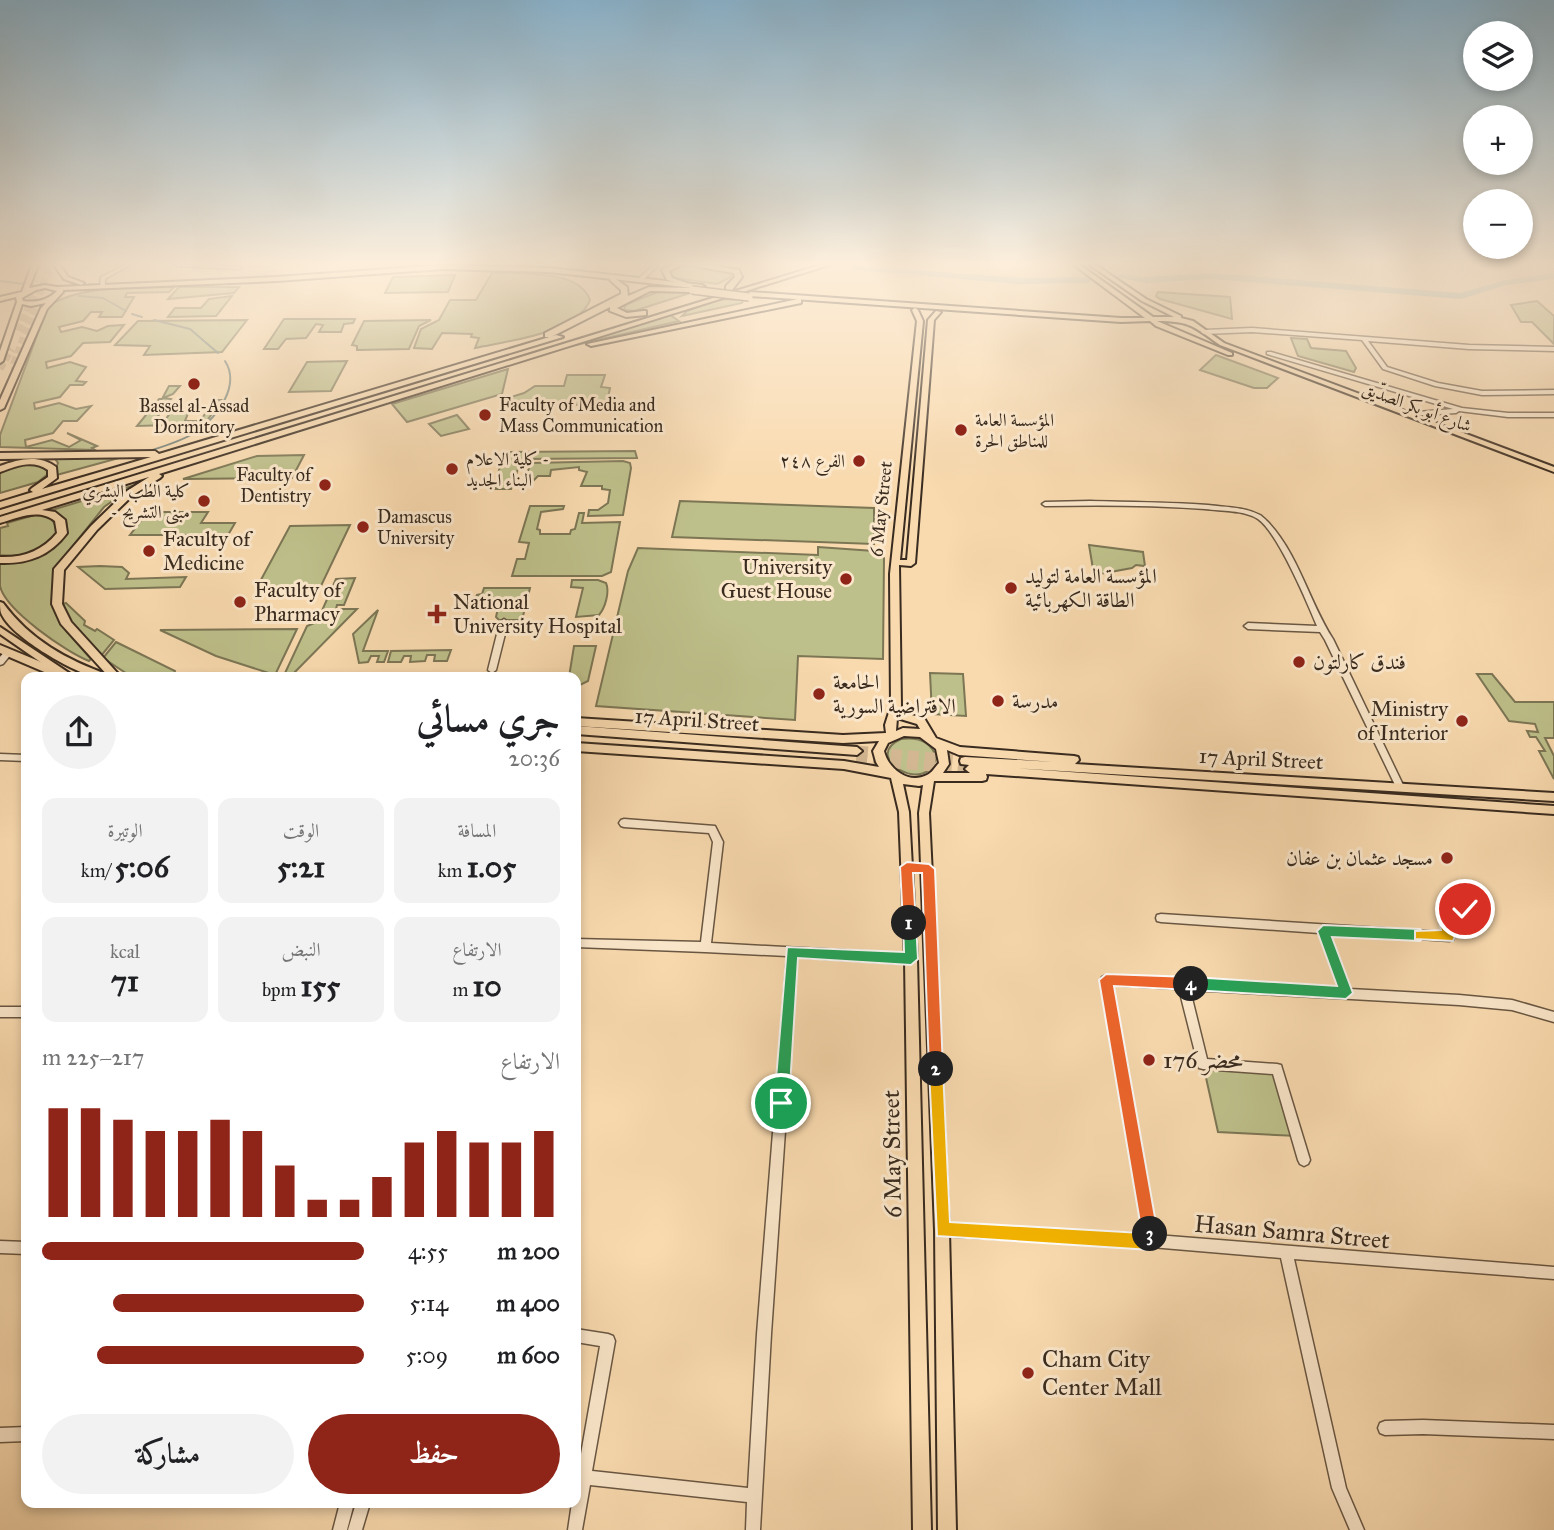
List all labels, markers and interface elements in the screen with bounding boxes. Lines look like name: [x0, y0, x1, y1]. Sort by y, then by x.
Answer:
map controls: [1463, 21, 1533, 259]
button: layers: [1463, 21, 1533, 91]
button: +: [1463, 105, 1533, 175]
button: −: [1463, 189, 1533, 259]
street label: شارع أبو بكر الصدّيق: [1358, 375, 1475, 441]
marker: Bassel al-Assad Dormitory: [186, 376, 202, 392]
place label: Faculty of Media and Mass Communication: [499, 394, 664, 437]
place label: Bassel al-Assad Dormitory: [139, 395, 249, 438]
marker: Faculty of Media and Mass Communication: [477, 407, 493, 423]
place label: المؤسسة العامة للمناطق الحرة: [975, 409, 1054, 453]
marker: المؤسسة العامة للمناطق الحرة: [953, 422, 969, 438]
place label: كلية الاعلام - البناء الجديد: [466, 448, 549, 491]
place label: الفرع ٢٤٨: [780, 450, 845, 476]
marker: الفرع ٢٤٨: [851, 453, 867, 469]
street label: 6 May Street: [865, 459, 897, 558]
marker: كلية الاعلام - البناء الجديد: [444, 461, 460, 477]
place label: Faculty of Dentistry: [236, 464, 314, 507]
marker: Faculty of Dentistry: [317, 477, 333, 493]
place label: كلية الطب البشري - مبنى التشريح: [82, 480, 190, 528]
marker: كلية الطب البشري - مبنى التشريح: [196, 493, 212, 509]
place label: Damascus University: [377, 506, 455, 549]
marker: Damascus University: [355, 519, 371, 535]
place label: Faculty of Medicine: [163, 526, 253, 576]
marker: Faculty of Medicine: [141, 543, 157, 559]
place label: University Guest House: [721, 554, 833, 604]
place label: المؤسسة العامة لتوليد الطاقة الكهربائية: [1025, 563, 1157, 613]
marker: University Guest House: [838, 571, 854, 587]
place label: Faculty of Pharmacy: [254, 577, 344, 627]
marker: المؤسسة العامة لتوليد الطاقة الكهربائية: [1003, 580, 1019, 596]
place label: National University Hospital: [453, 589, 622, 639]
marker: Faculty of Pharmacy: [232, 594, 248, 610]
marker: National University Hospital: [427, 604, 447, 624]
place label: فندق كارلتون: [1313, 649, 1406, 675]
marker: فندق كارلتون: [1291, 654, 1307, 670]
place label: الحامعة الافتراضية السورية: [833, 669, 956, 719]
marker: الحامعة الافتراضية السورية: [811, 686, 827, 702]
place label: مدرسة: [1012, 688, 1058, 714]
marker: مدرسة: [990, 693, 1006, 709]
button: share: [42, 695, 116, 769]
text: جري مسائي: [416, 695, 560, 741]
place label: Ministry of Interior: [1357, 696, 1449, 746]
street label: 17 April Street: [634, 703, 761, 737]
marker: Ministry of Interior: [1454, 713, 1470, 729]
street label: 17 April Street: [1198, 743, 1324, 775]
text: 20:36: [508, 744, 560, 772]
text: الوتيرة: [107, 819, 143, 842]
text: الوقت: [283, 819, 319, 842]
text: المسافة: [458, 819, 496, 842]
place label: مسجد عثمان بن عفان: [1286, 845, 1433, 871]
text: 5:06: [115, 849, 169, 885]
text: 5:21: [277, 849, 325, 885]
text: 1.05: [467, 849, 516, 885]
marker: مسجد عثمان بن عفان: [1439, 850, 1455, 866]
text: /km: [81, 859, 115, 882]
text: km: [438, 859, 467, 882]
pin: [1435, 879, 1495, 939]
icon: check: [1446, 890, 1484, 928]
pin: 1: [892, 906, 926, 940]
text: 1: [905, 911, 912, 934]
text: النبض: [281, 938, 321, 961]
text: الارتفاع: [452, 938, 502, 961]
text: kcal: [110, 940, 140, 963]
text: 71: [111, 963, 139, 999]
pin: 4: [1174, 967, 1208, 1002]
text: 155: [301, 968, 340, 1004]
text: 10: [472, 968, 502, 1004]
text: 4: [1185, 972, 1196, 995]
text: bpm: [262, 978, 301, 1001]
text: m: [452, 978, 472, 1001]
text: 217–225 m: [42, 1043, 144, 1071]
place label: محضر 176: [1163, 1045, 1243, 1076]
text: الارتفاع: [500, 1047, 560, 1075]
pin: 2: [918, 1052, 954, 1086]
marker: محضر 176: [1141, 1052, 1157, 1068]
text: 2: [931, 1057, 940, 1080]
pin: [751, 1073, 811, 1133]
icon: arrive: [762, 1084, 800, 1122]
street label: 6 May Street: [876, 1089, 908, 1218]
street label: Hasan Samra Street: [1193, 1209, 1391, 1256]
pin: 3: [1132, 1216, 1168, 1252]
text: 3: [1146, 1222, 1153, 1245]
text: 4:55: [408, 1237, 448, 1265]
text: 200 m: [498, 1237, 560, 1265]
text: 5:14: [410, 1289, 448, 1317]
text: 400 m: [496, 1289, 560, 1317]
text: 5:09: [406, 1341, 448, 1369]
text: 600 m: [497, 1341, 560, 1369]
place label: Cham City Center Mall: [1042, 1344, 1162, 1402]
marker: Cham City Center Mall: [1020, 1365, 1036, 1381]
button: مشاركة: [42, 1414, 294, 1494]
button: حفظ: [308, 1414, 560, 1494]

